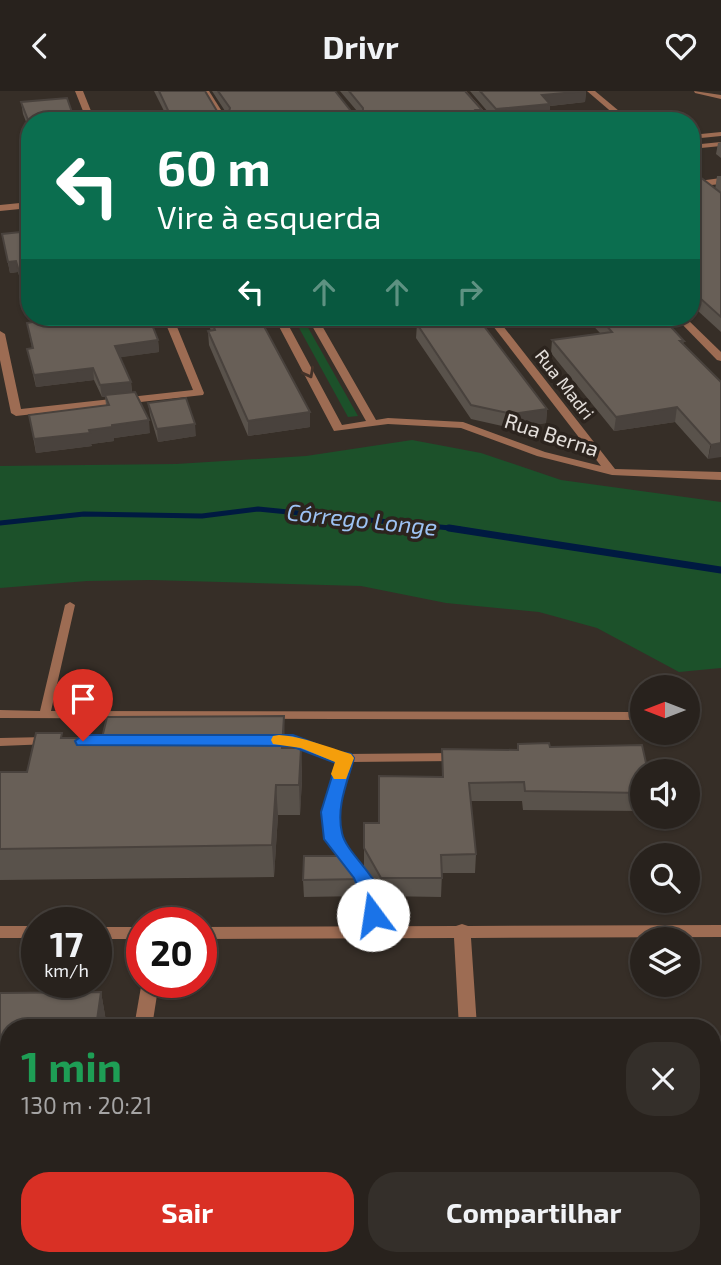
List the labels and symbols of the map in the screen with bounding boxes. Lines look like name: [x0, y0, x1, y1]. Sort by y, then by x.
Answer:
street label: Rua Madri: [531, 345, 599, 423]
one-way arrow: [300, 366, 314, 378]
street label: Rua Berna: [502, 407, 602, 461]
water label: Córrego Longe: [285, 497, 439, 541]
pin: [53, 669, 113, 741]
north arrow: [630, 675, 700, 745]
position arrow: [336, 878, 410, 952]
speed limit sign: 20: [126, 907, 217, 998]

